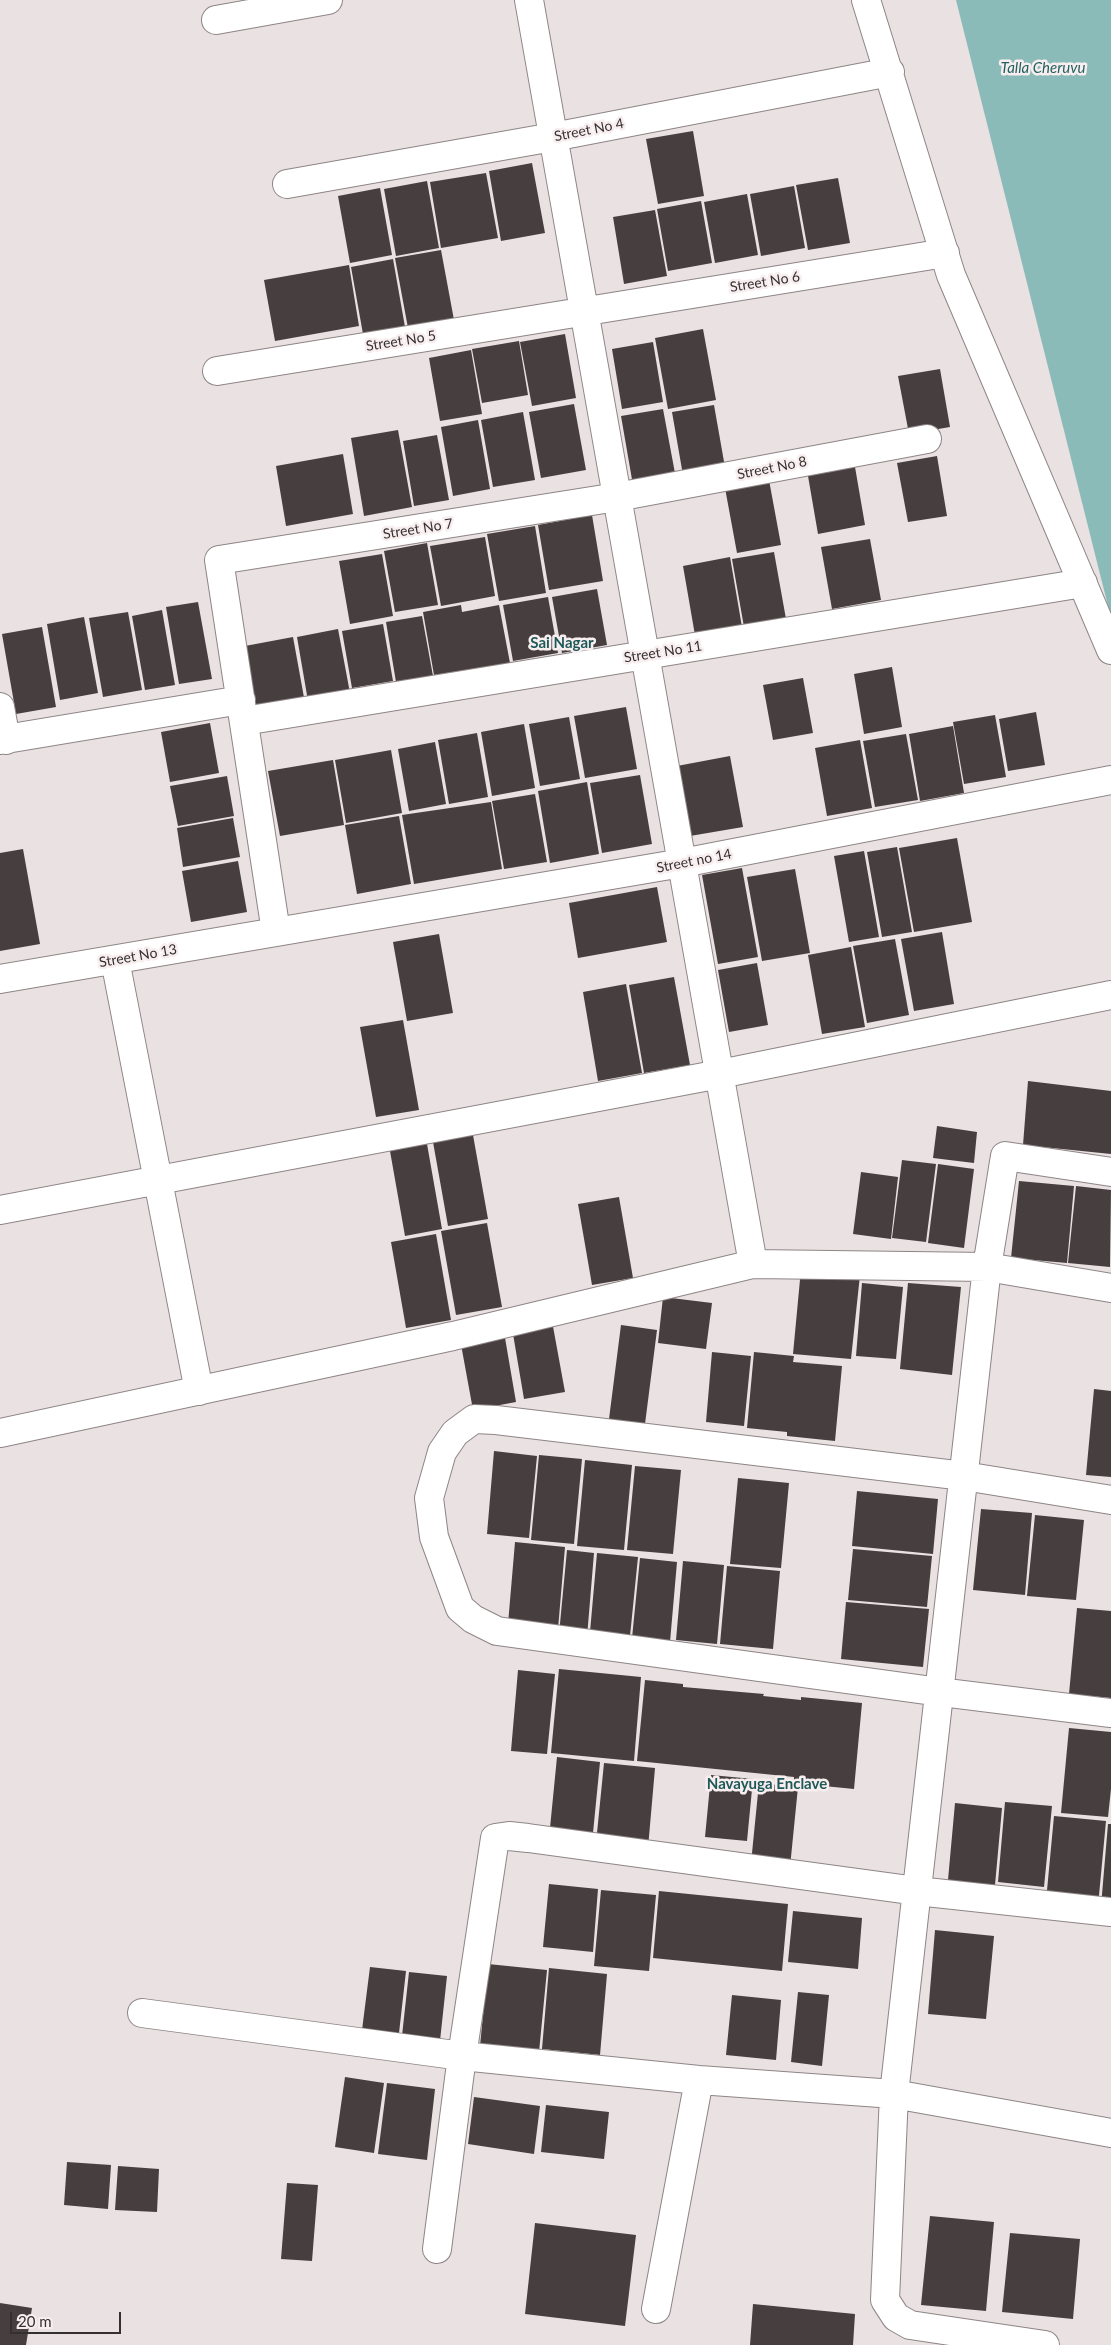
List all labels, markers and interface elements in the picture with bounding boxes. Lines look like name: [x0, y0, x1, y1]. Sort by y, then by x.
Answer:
water label: Talla Cheruvu: [1001, 59, 1085, 77]
street label: Street No 4: [553, 115, 625, 145]
street label: Street No 6: [729, 268, 801, 296]
street label: Street No 5: [365, 327, 437, 355]
street label: Street No 8: [736, 453, 808, 483]
street label: Street No 7: [382, 515, 454, 543]
district label: Sai Nagar: [530, 634, 594, 652]
street label: Street No 11: [623, 638, 703, 666]
street label: Street no 14: [655, 846, 733, 876]
street label: Street No 13: [98, 941, 178, 971]
district label: Navayuga Enclave: [707, 1775, 827, 1793]
scale bar: [12, 2302, 124, 2334]
text: 20 m: [18, 2312, 52, 2330]

